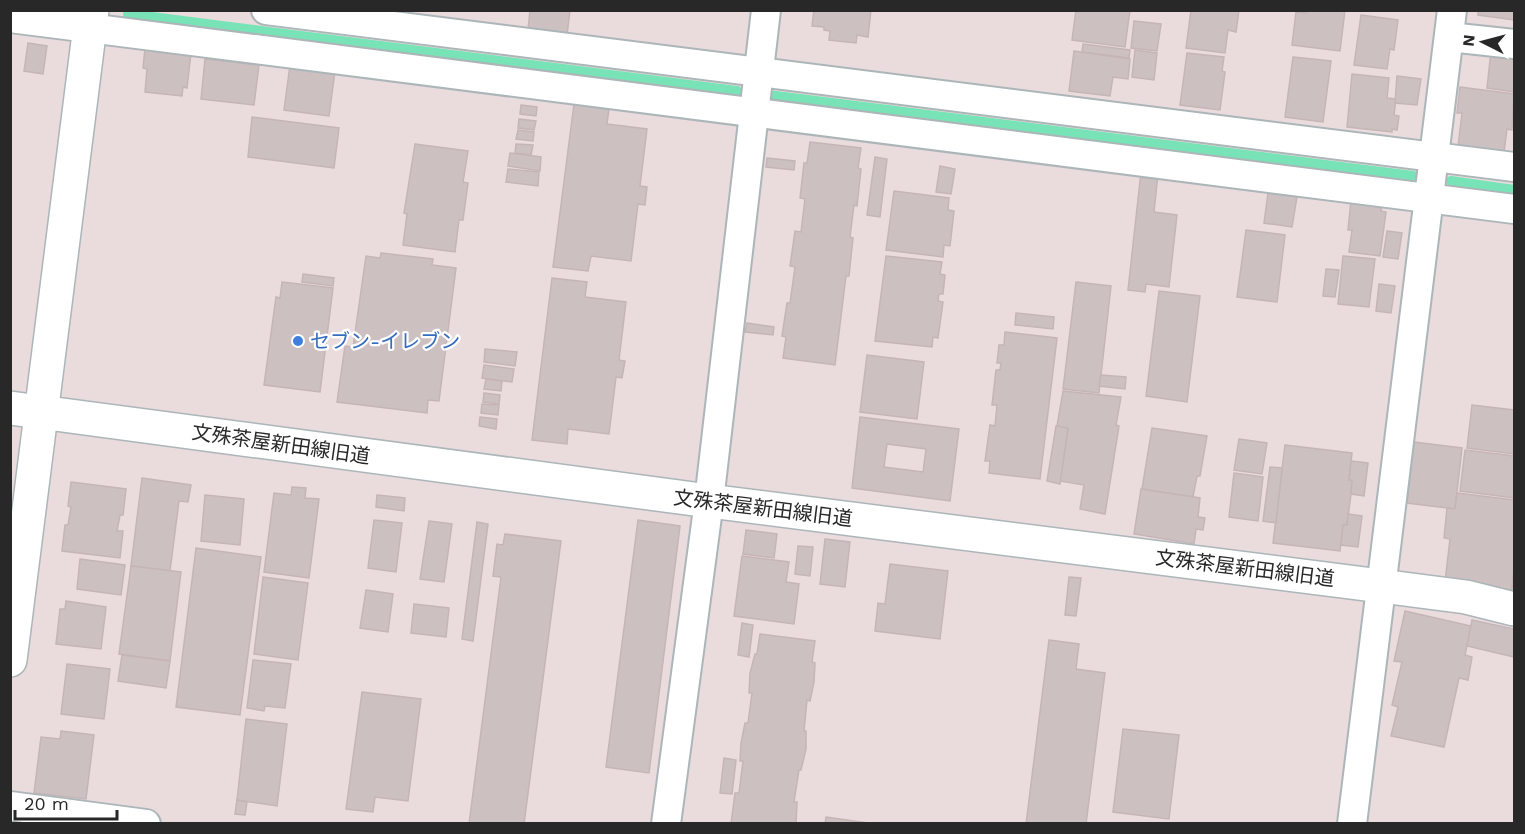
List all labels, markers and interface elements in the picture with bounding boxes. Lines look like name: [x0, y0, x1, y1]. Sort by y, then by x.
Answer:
north arrow: [1453, 12, 1513, 72]
text: N: [1459, 34, 1479, 47]
place label: セブン-イレブン: [310, 329, 460, 353]
marker: セブン-イレブン: [291, 334, 305, 348]
street label: 文殊茶屋新田線旧道: [190, 420, 372, 468]
street label: 文殊茶屋新田線旧道: [672, 485, 854, 531]
street label: 文殊茶屋新田線旧道: [1154, 545, 1336, 591]
scale bar: [15, 783, 117, 821]
text: 20 m: [24, 793, 69, 814]

